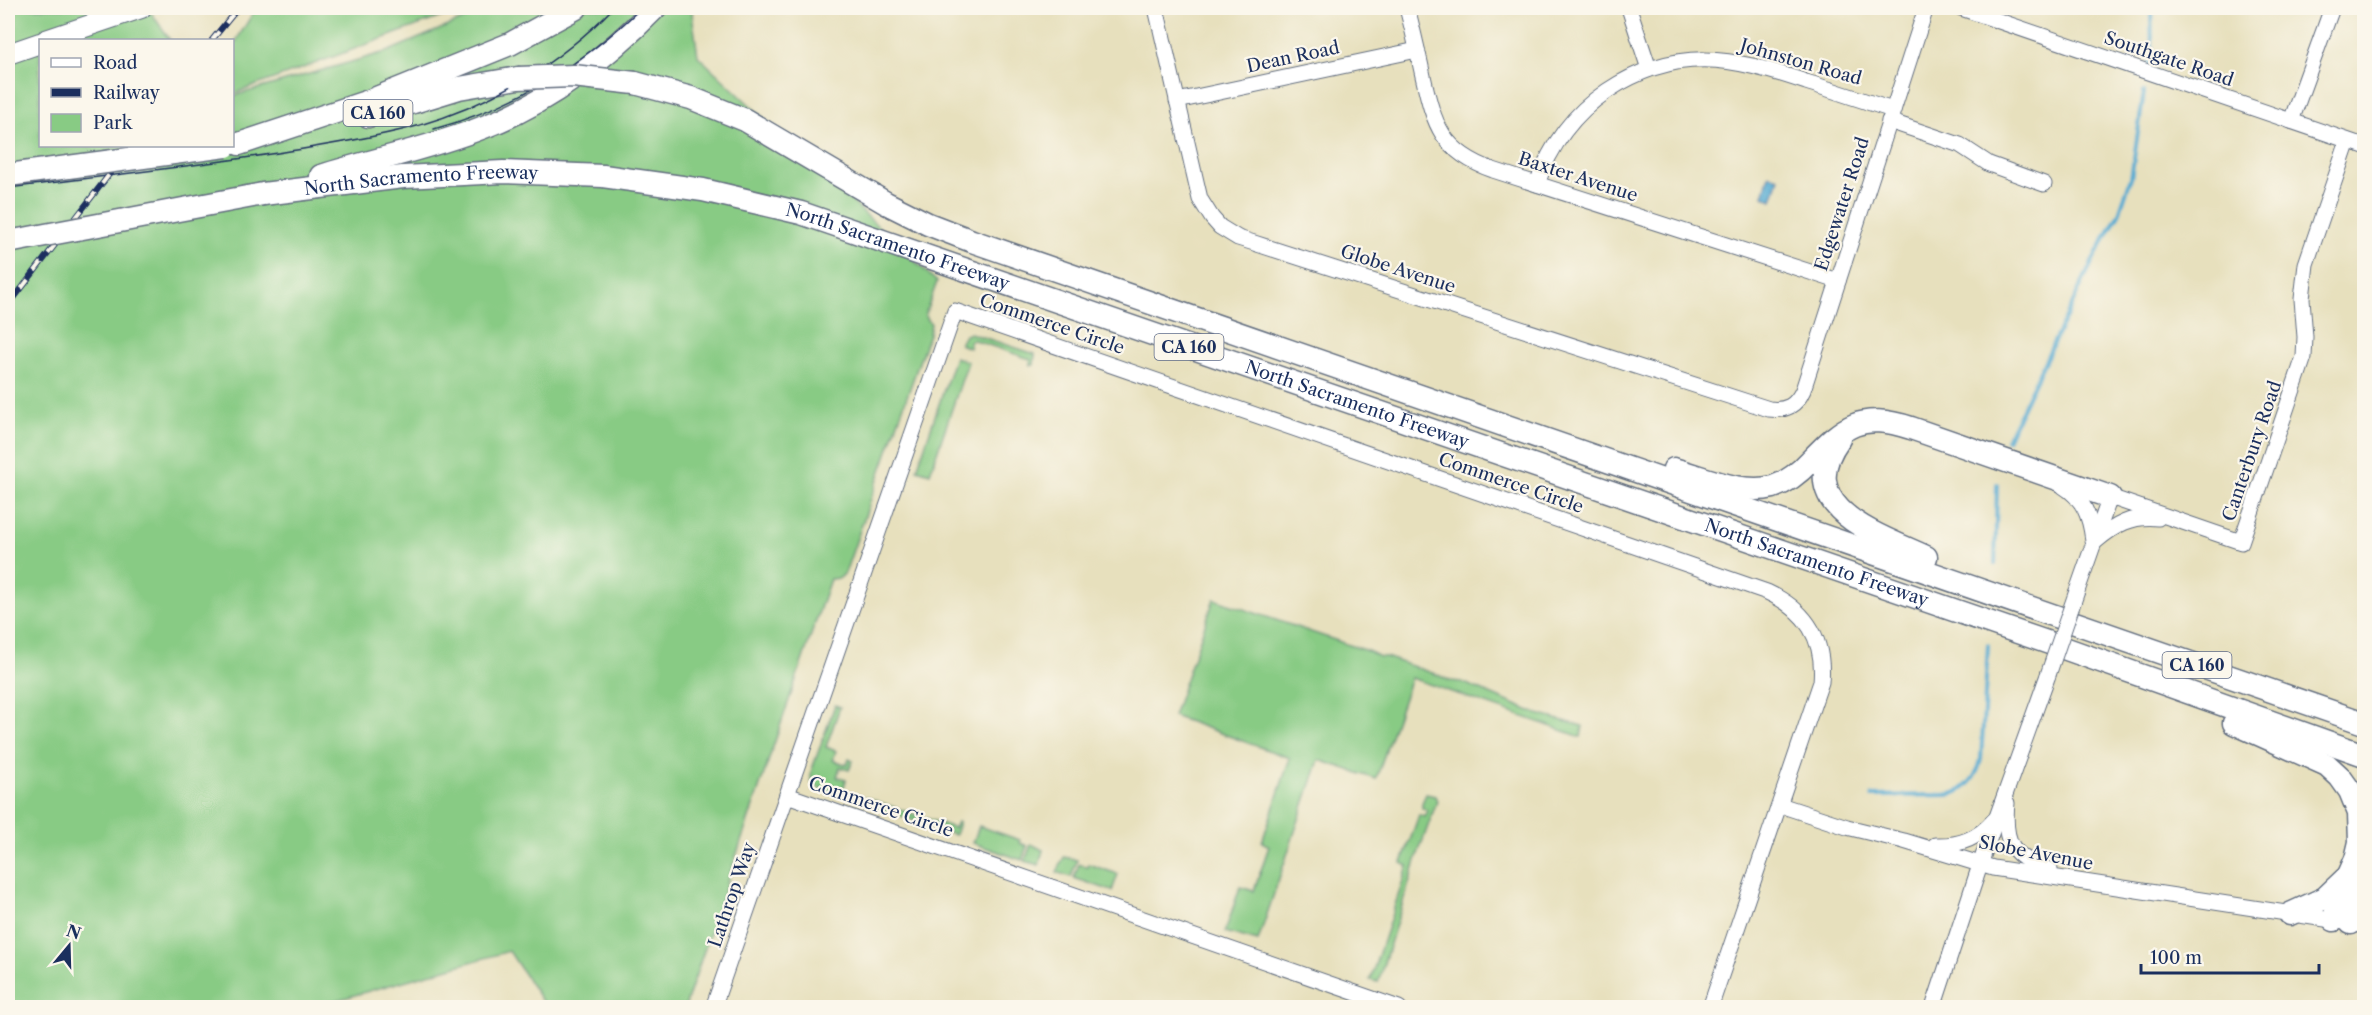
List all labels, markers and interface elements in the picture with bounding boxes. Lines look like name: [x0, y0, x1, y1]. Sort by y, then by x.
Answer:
street label: Southgate Road: [2101, 27, 2237, 91]
street label: Johnston Road: [1735, 33, 1864, 90]
street label: Dean Road: [1244, 36, 1342, 78]
legend: [39, 39, 234, 147]
text: Road: [93, 52, 138, 74]
text: Railway: [93, 82, 161, 104]
road number: CA 160: [344, 100, 412, 126]
text: Park: [93, 112, 134, 134]
street label: Edgewater Road: [1810, 134, 1874, 274]
street label: Baxter Avenue: [1515, 147, 1641, 207]
street label: North Sacramento Freeway: [303, 161, 540, 200]
street label: North Sacramento Freeway: [784, 199, 1013, 295]
street label: Globe Avenue: [1338, 240, 1458, 298]
street label: Commerce Circle: [977, 289, 1127, 359]
road number: CA 160: [1154, 334, 1224, 360]
street label: North Sacramento Freeway: [1242, 356, 1473, 454]
street label: Canterbury Road: [2218, 378, 2286, 524]
street label: Commerce Circle: [1436, 448, 1586, 518]
street label: North Sacramento Freeway: [1702, 514, 1932, 612]
road number: CA 160: [2162, 652, 2232, 678]
street label: Commerce Circle: [806, 772, 956, 842]
street label: Slobe Avenue: [1977, 831, 2095, 875]
street label: Lathrop Way: [704, 839, 761, 950]
north arrow: [39, 916, 99, 976]
text: N: [64, 920, 84, 944]
scale bar: [2141, 937, 2320, 975]
text: 100 m: [2150, 947, 2202, 969]

